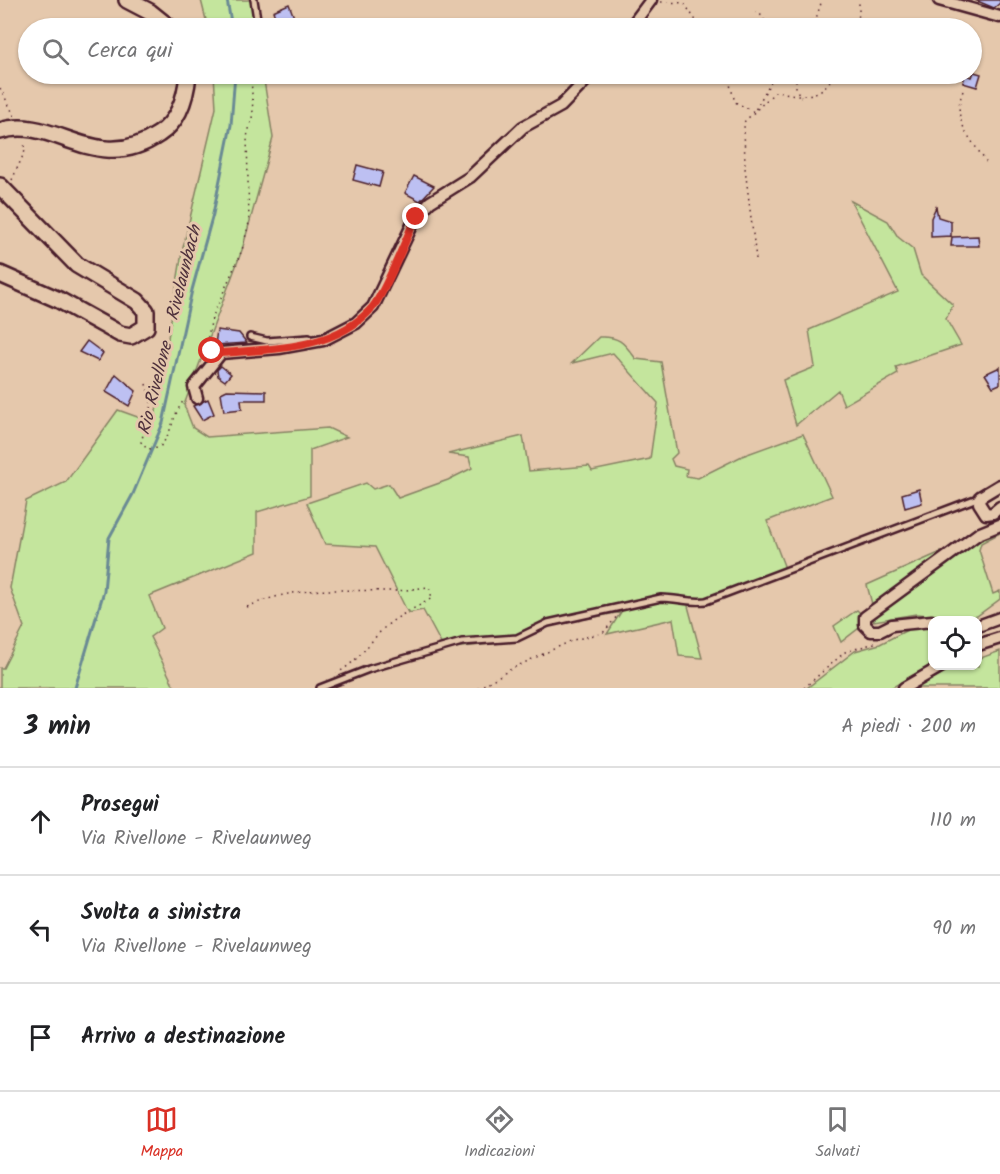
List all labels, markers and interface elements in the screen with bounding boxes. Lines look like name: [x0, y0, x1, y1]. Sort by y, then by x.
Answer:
search box: [18, 18, 982, 84]
text: Cerca qui: [87, 34, 173, 69]
icon: search: [39, 35, 72, 68]
route end: [402, 203, 428, 229]
water label: Rio Rivellone - Rivelaunbach: [130, 221, 211, 438]
route start: [198, 337, 224, 363]
map controls: [928, 616, 982, 670]
button: locate: [928, 616, 982, 670]
text: 3 min: [24, 706, 91, 748]
text: A piedi · 200 m: [841, 711, 976, 743]
text: Prosegui: [81, 788, 159, 823]
icon: ahead: [24, 805, 57, 838]
text: 110 m: [930, 805, 976, 837]
text: Via Rivellone - Rivelaunweg: [81, 823, 312, 855]
text: Svolta a sinistra: [81, 896, 241, 931]
icon: left: [24, 913, 57, 946]
text: 90 m: [932, 913, 976, 945]
text: Via Rivellone - Rivelaunweg: [81, 931, 312, 963]
text: Arrivo a destinazione: [81, 1020, 285, 1055]
icon: arrive: [24, 1021, 57, 1054]
tab: Mappa: [140, 1103, 183, 1164]
tab: Indicazioni: [464, 1103, 535, 1164]
tab: Salvati: [815, 1103, 860, 1164]

